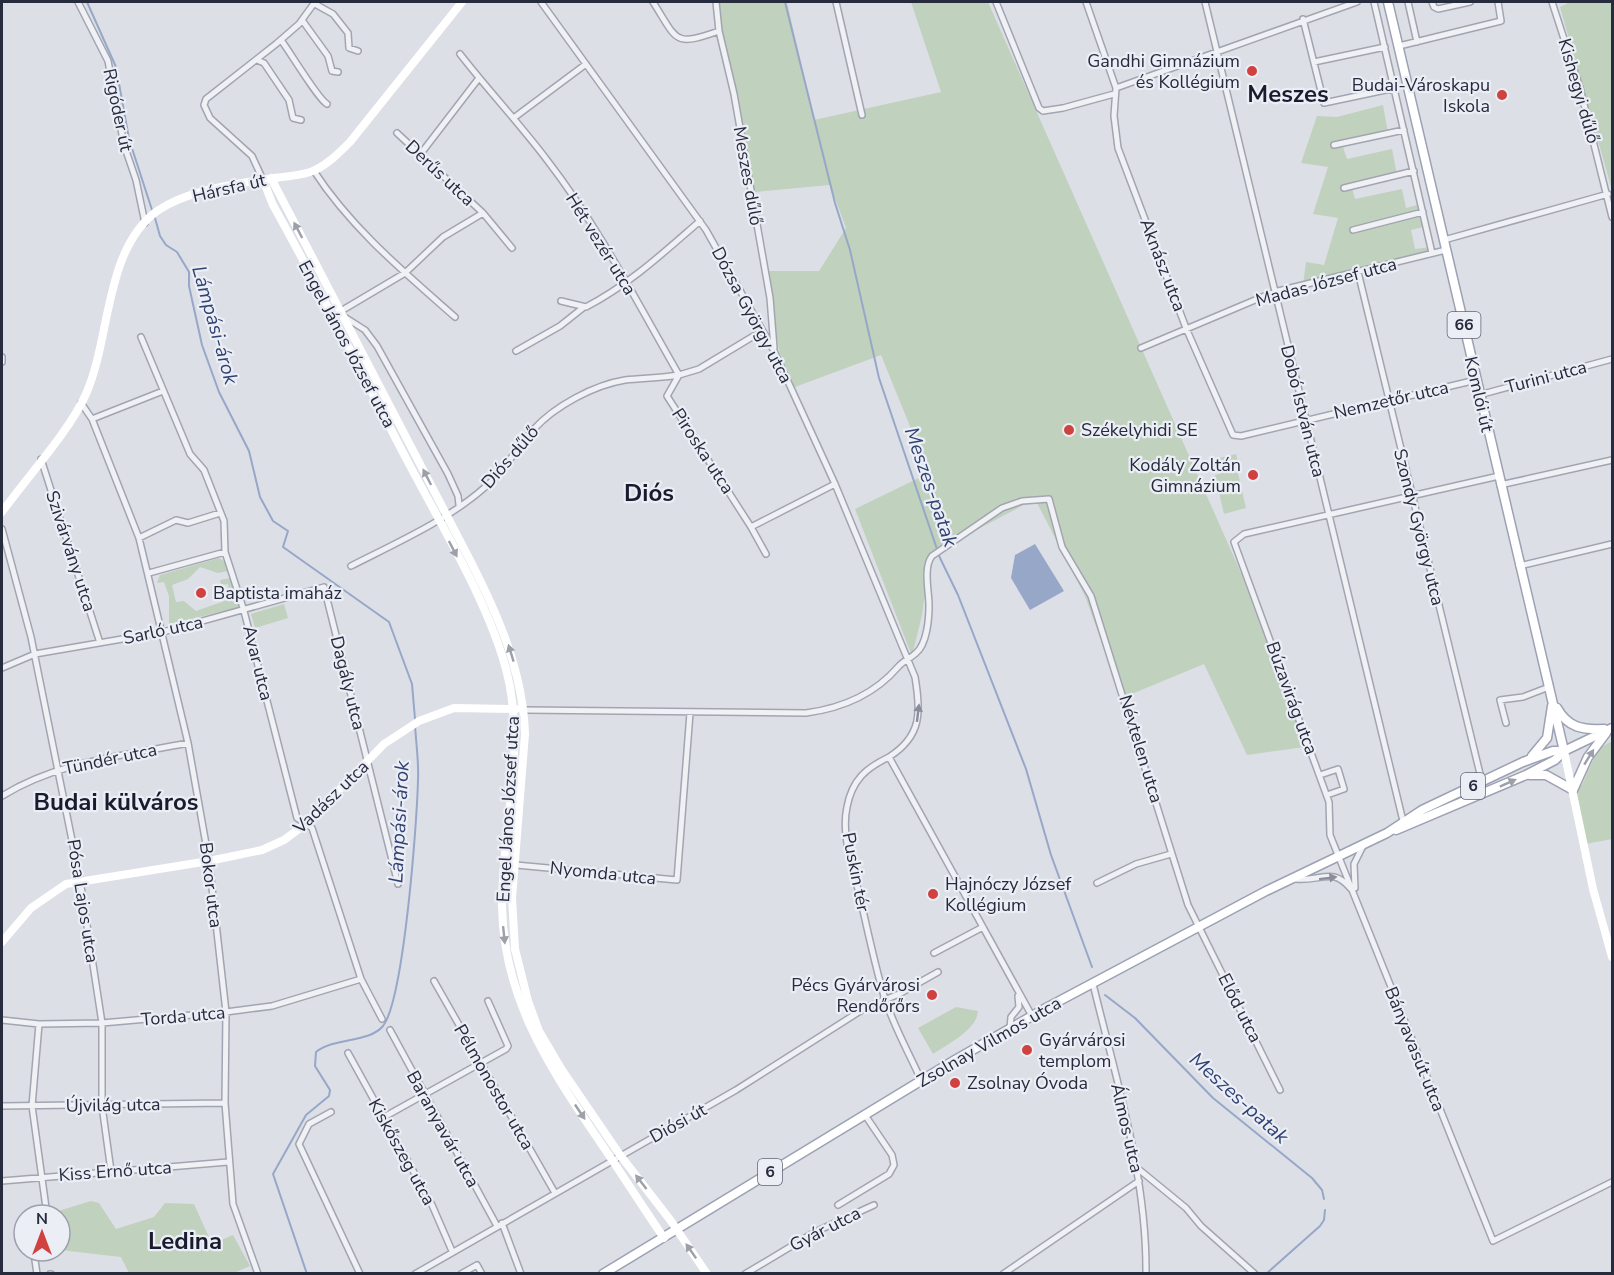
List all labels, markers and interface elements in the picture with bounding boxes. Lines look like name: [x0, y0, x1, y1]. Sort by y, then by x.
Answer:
street label: Kishegyi dűlő: [1553, 36, 1605, 146]
place label: Gandhi Gimnázium és Kollégium: [1087, 49, 1240, 94]
marker: Gandhi Gimnázium és Kollégium: [1245, 64, 1259, 78]
street label: Rigóder út: [97, 66, 139, 154]
place label: Budai-Városkapu Iskola: [1352, 73, 1490, 118]
district label: Meszes: [1247, 78, 1329, 110]
marker: Budai-Városkapu Iskola: [1495, 88, 1509, 102]
street label: Meszes dűlő: [727, 124, 769, 228]
street label: Derűs utca: [400, 135, 480, 211]
street label: Hársfa út: [190, 168, 269, 208]
street label: Hét vezér utca: [560, 189, 642, 299]
street label: Aknász utca: [1134, 215, 1192, 315]
one-way arrow: [293, 221, 303, 238]
street label: Dózsa György utca: [706, 243, 798, 387]
street label: Madas József utca: [1253, 252, 1399, 312]
street label: Engel János József utca: [293, 256, 401, 432]
water label: Lámpási-árok: [185, 262, 245, 388]
road number: 66: [1448, 312, 1480, 338]
street label: Dobó István utca: [1275, 342, 1331, 480]
street label: Komlói út: [1459, 354, 1499, 435]
street label: Turini utca: [1503, 355, 1589, 399]
street label: Nemzetőr utca: [1331, 375, 1451, 425]
street label: Piroska utca: [666, 403, 740, 499]
place label: Székelyhidi SE: [1081, 418, 1198, 442]
street label: Diós dűlő: [476, 420, 544, 494]
marker: Székelyhidi SE: [1062, 423, 1076, 437]
water label: Meszes-patak: [898, 424, 964, 551]
street label: Szondy György utca: [1388, 446, 1450, 608]
place label: Kodály Zoltán Gimnázium: [1129, 453, 1241, 498]
one-way arrow: [422, 468, 432, 485]
marker: Kodály Zoltán Gimnázium: [1246, 468, 1260, 482]
district label: Diós: [624, 477, 674, 509]
street label: Szivárvány utca: [40, 487, 102, 615]
one-way arrow: [448, 541, 458, 558]
place label: Baptista imaház: [213, 581, 342, 605]
marker: Baptista imaház: [194, 586, 208, 600]
street label: Sarló utca: [121, 610, 205, 650]
street label: Avar utca: [237, 623, 279, 703]
street label: Dagály utca: [325, 633, 371, 733]
street label: Búzavirág utca: [1260, 638, 1324, 758]
one-way arrow: [506, 644, 515, 662]
street label: Névtelen utca: [1113, 692, 1169, 806]
one-way arrow: [913, 703, 923, 722]
street label: Engel János József utca: [491, 715, 525, 903]
street label: Tündér utca: [61, 737, 159, 781]
one-way arrow: [1583, 749, 1594, 765]
street label: Vadász utca: [287, 755, 374, 840]
water label: Lámpási-árok: [382, 759, 416, 884]
road number: 6: [1461, 773, 1485, 799]
one-way arrow: [1499, 778, 1517, 788]
district label: Budai külváros: [34, 786, 198, 818]
street label: Puskin tér: [837, 830, 876, 914]
street label: Pósa Lajos utca: [61, 837, 105, 965]
street label: Bokor utca: [194, 841, 228, 929]
street label: Nyomda utca: [549, 855, 657, 891]
place label: Hajnóczy József Kollégium: [945, 872, 1072, 917]
one-way arrow: [1319, 873, 1338, 883]
marker: Hajnóczy József Kollégium: [926, 887, 940, 901]
one-way arrow: [500, 926, 509, 945]
street label: Előd utca: [1212, 969, 1268, 1047]
place label: Pécs Gyárvárosi Rendőrőrs: [791, 973, 920, 1018]
street label: Bányavasút utca: [1379, 983, 1451, 1115]
marker: Pécs Gyárvárosi Rendőrőrs: [925, 988, 939, 1002]
street label: Zsolnay Vilmos utca: [913, 991, 1065, 1093]
street label: Torda utca: [140, 1000, 226, 1032]
street label: Pélmonostor utca: [448, 1020, 540, 1154]
place label: Gyárvárosi templom: [1039, 1028, 1125, 1073]
marker: Gyárvárosi templom: [1020, 1043, 1034, 1057]
water label: Meszes-patak: [1184, 1046, 1295, 1150]
street label: Baranyavár utca: [401, 1066, 485, 1192]
place label: Zsolnay Óvoda: [967, 1071, 1088, 1095]
marker: Zsolnay Óvoda: [948, 1076, 962, 1090]
street label: Álmos utca: [1105, 1081, 1149, 1175]
street label: Újvilág utca: [65, 1092, 161, 1118]
street label: Kiskőszeg utca: [363, 1094, 441, 1210]
street label: Diósi út: [645, 1097, 711, 1148]
one-way arrow: [574, 1104, 586, 1120]
street label: Kiss Ernő utca: [58, 1155, 172, 1187]
road number: 6: [758, 1159, 782, 1185]
one-way arrow: [635, 1175, 647, 1190]
street label: Gyár utca: [785, 1201, 865, 1257]
north arrow: [12, 1203, 72, 1263]
text: N: [36, 1208, 48, 1230]
district label: Ledina: [148, 1225, 222, 1257]
one-way arrow: [685, 1244, 697, 1260]

